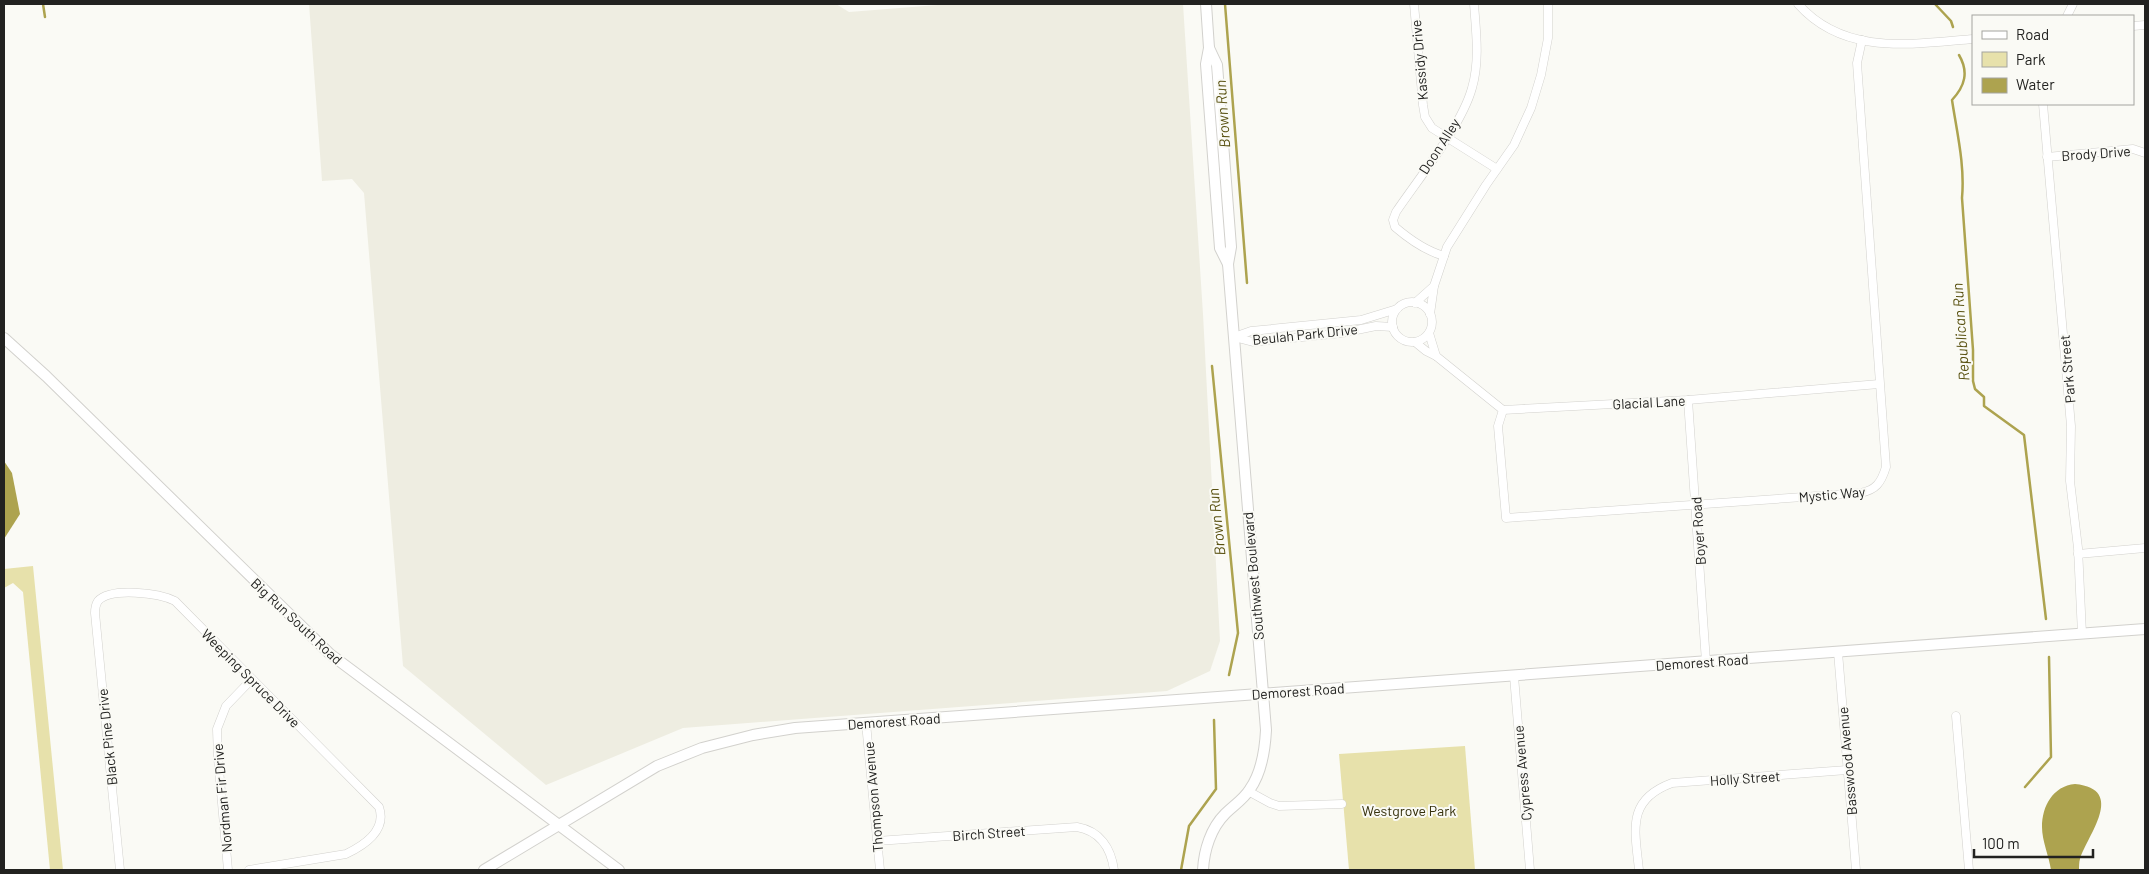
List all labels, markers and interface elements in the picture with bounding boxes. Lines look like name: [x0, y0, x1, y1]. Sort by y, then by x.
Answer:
legend: [1972, 15, 2134, 105]
street label: Kassidy Drive: [1407, 19, 1431, 101]
text: Road: [2016, 25, 2049, 43]
text: Park: [2016, 50, 2046, 68]
text: Water: [2016, 75, 2055, 93]
water label: Brown Run: [1211, 79, 1233, 148]
street label: Doon Alley: [1415, 115, 1464, 177]
street label: Brody Drive: [2061, 142, 2131, 164]
water label: Republican Run: [1948, 282, 1972, 382]
street label: Beulah Park Drive: [1251, 320, 1359, 348]
street label: Park Street: [2056, 334, 2078, 404]
street label: Glacial Lane: [1612, 392, 1686, 412]
street label: Mystic Way: [1798, 483, 1866, 505]
water label: Brown Run: [1203, 487, 1228, 557]
street label: Boyer Road: [1687, 496, 1709, 566]
street label: Southwest Boulevard: [1239, 511, 1267, 641]
street label: Big Run South Road: [248, 574, 346, 668]
street label: Weeping Spruce Drive: [198, 625, 304, 731]
street label: Demorest Road: [1655, 650, 1749, 674]
street label: Demorest Road: [1251, 679, 1345, 703]
street label: Black Pine Drive: [93, 688, 121, 786]
street label: Basswood Avenue: [1834, 706, 1860, 816]
street label: Demorest Road: [847, 709, 941, 733]
street label: Cypress Avenue: [1509, 725, 1535, 821]
street label: Thompson Avenue: [860, 741, 886, 853]
street label: Nordman Fir Drive: [209, 743, 235, 853]
street label: Holly Street: [1709, 767, 1781, 789]
park label: Westgrove Park: [1362, 802, 1456, 819]
street label: Birch Street: [952, 822, 1026, 844]
scale bar: [1974, 826, 2093, 858]
text: 100 m: [1982, 834, 2020, 852]

